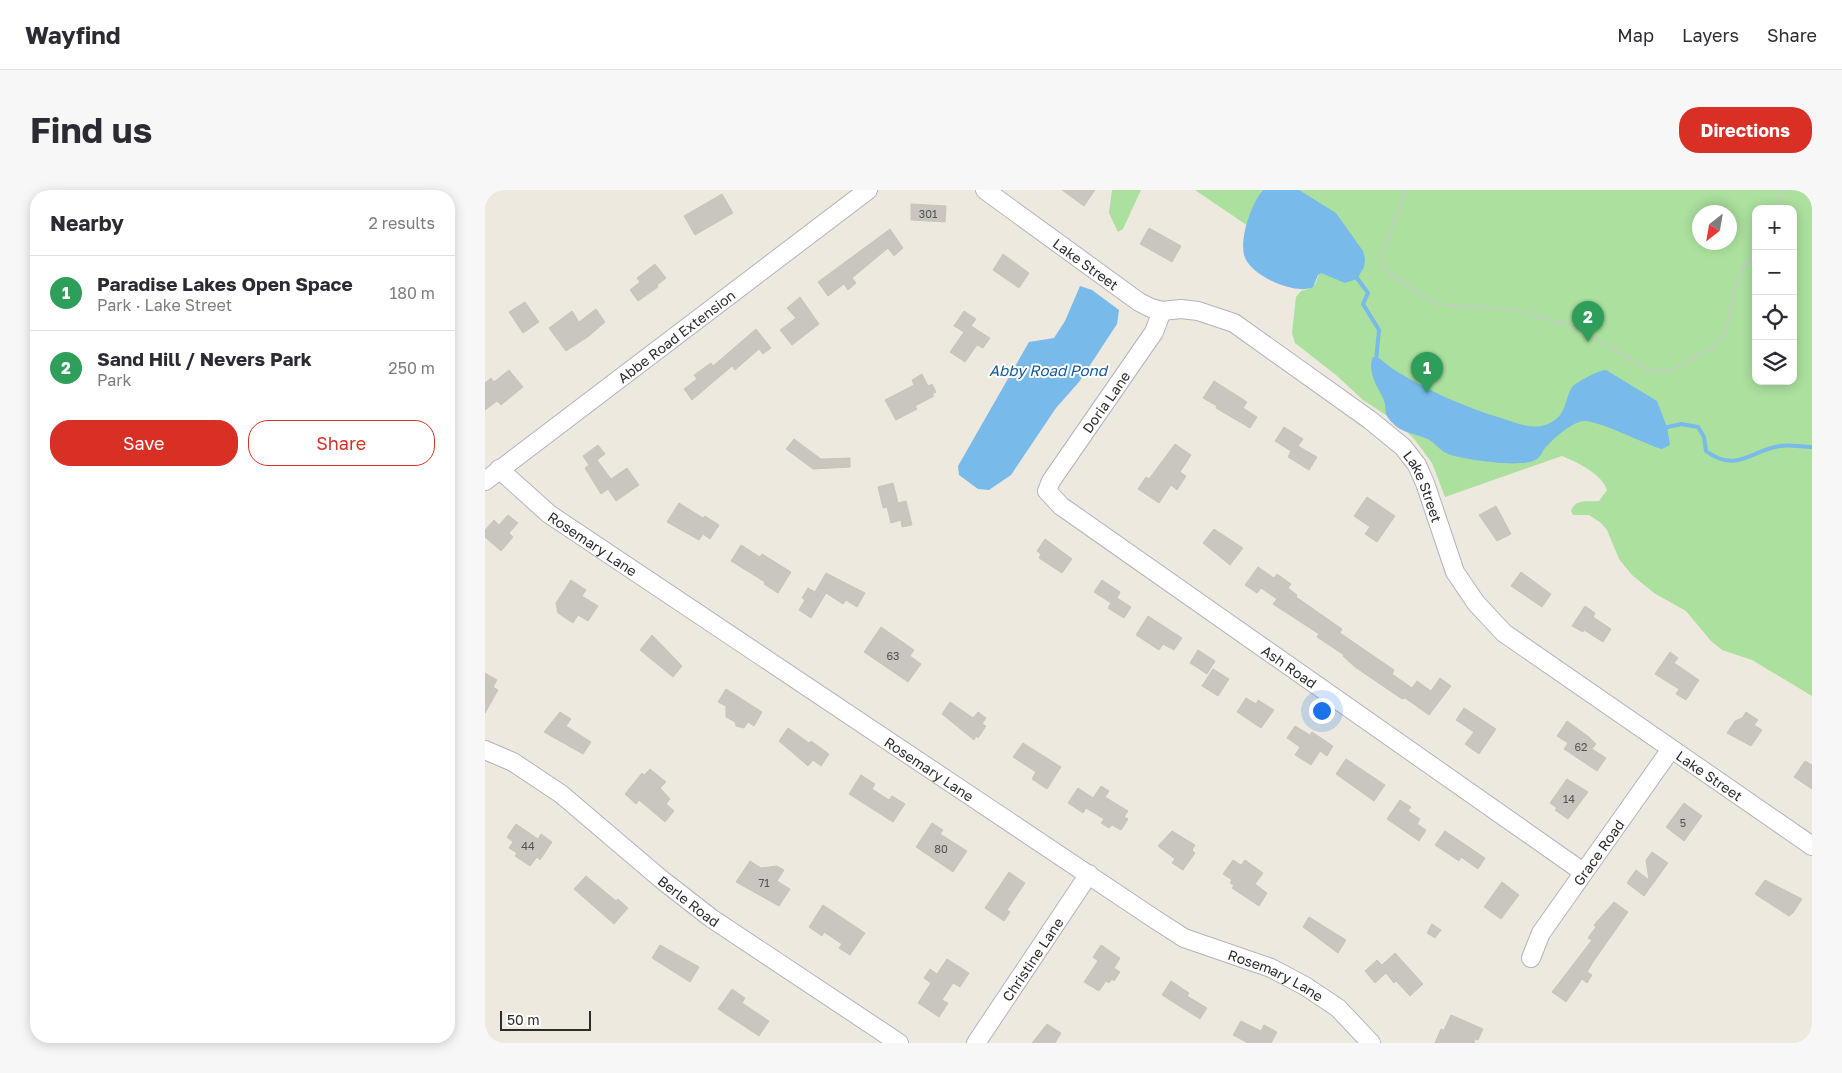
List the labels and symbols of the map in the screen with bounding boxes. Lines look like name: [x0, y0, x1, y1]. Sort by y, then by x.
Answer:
north arrow: [1692, 205, 1737, 250]
house number: 301: [919, 207, 937, 220]
street label: Lake Street: [1050, 234, 1122, 293]
street label: Abbe Road Extension: [614, 286, 738, 386]
pin: 2: [1572, 301, 1604, 342]
pin: 1: [1411, 352, 1443, 393]
water label: Abby Road Pond: [989, 361, 1109, 380]
street label: Doria Lane: [1079, 368, 1133, 436]
street label: Lake Street: [1400, 447, 1446, 524]
street label: Rosemary Lane: [545, 507, 641, 579]
street label: Ash Road: [1259, 641, 1320, 691]
house number: 63: [886, 649, 900, 662]
your location: [1309, 698, 1335, 724]
street label: Rosemary Lane: [882, 733, 977, 804]
house number: 62: [1574, 740, 1588, 753]
street label: Lake Street: [1673, 746, 1746, 804]
house number: 14: [1563, 792, 1575, 805]
street label: Grace Road: [1569, 816, 1627, 888]
house number: 5: [1680, 816, 1686, 829]
house number: 44: [521, 839, 535, 852]
house number: 80: [934, 842, 948, 855]
street label: Berle Road: [655, 872, 723, 930]
house number: 71: [758, 876, 770, 889]
street label: Christine Lane: [998, 914, 1066, 1004]
street label: Rosemary Lane: [1226, 945, 1327, 1004]
scale bar: [500, 1008, 591, 1031]

